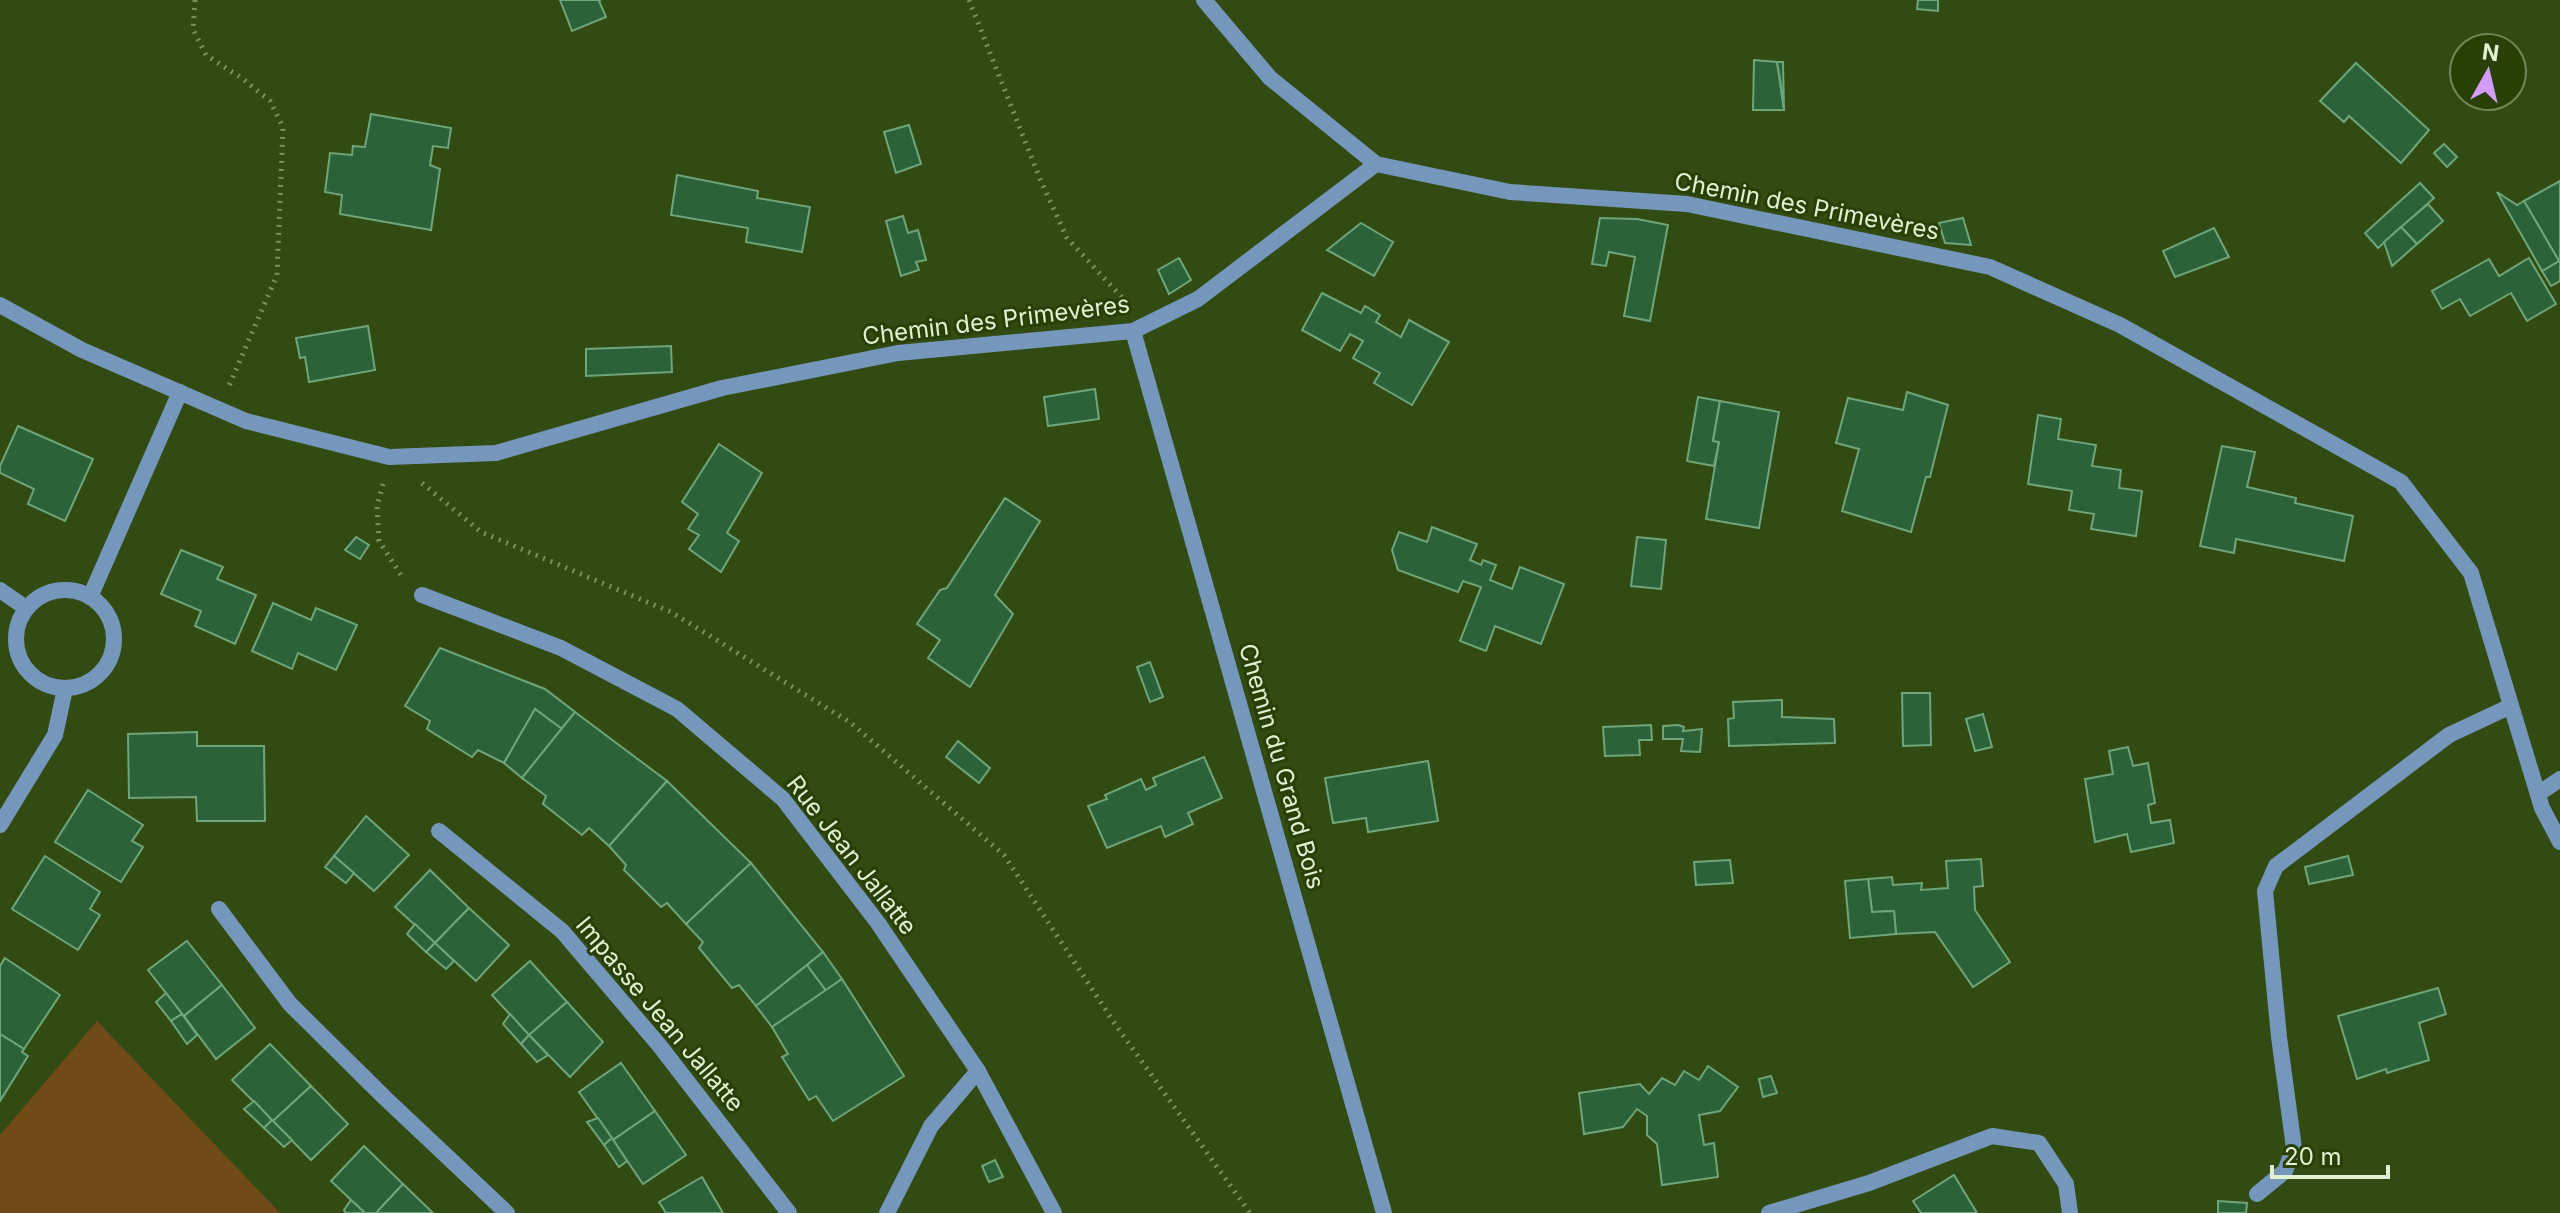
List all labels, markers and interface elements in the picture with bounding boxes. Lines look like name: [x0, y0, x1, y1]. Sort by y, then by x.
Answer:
north arrow: [2448, 32, 2528, 112]
text: N: [2481, 38, 2501, 66]
street label: Chemin des Primevères: [1672, 166, 1942, 246]
street label: Chemin des Primevères: [861, 289, 1131, 351]
street label: Chemin du Grand Bois: [1233, 640, 1331, 892]
street label: Rue Jean Jallatte: [781, 770, 923, 940]
street label: Impasse Jean Jallatte: [570, 911, 750, 1117]
scale bar: [2272, 1129, 2388, 1179]
text: 20 m: [2284, 1142, 2342, 1171]

